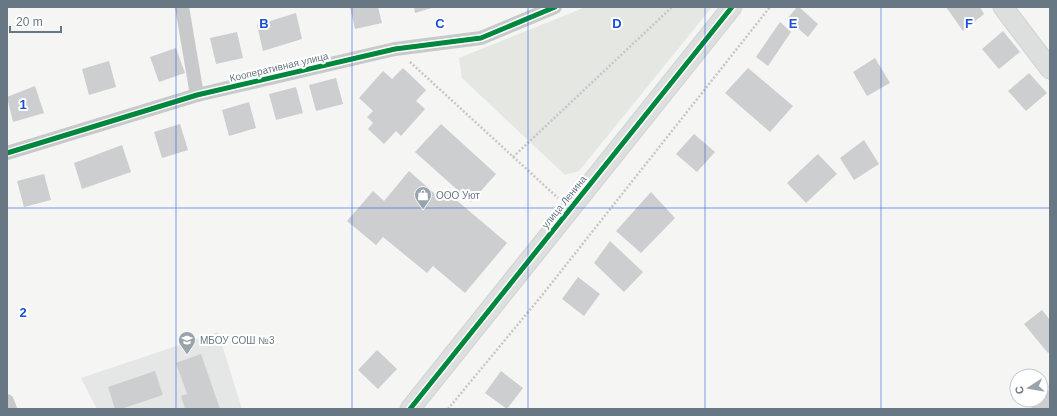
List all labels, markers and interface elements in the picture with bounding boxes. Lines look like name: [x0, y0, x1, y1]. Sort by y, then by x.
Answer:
scale bar: [10, 8, 61, 34]
text: 20 m: [16, 15, 43, 29]
text: B: [259, 16, 269, 31]
text: C: [435, 16, 445, 31]
text: D: [612, 16, 622, 31]
text: E: [789, 16, 798, 31]
text: F: [965, 16, 973, 31]
street label: Кооперативная улица: [229, 50, 330, 84]
text: 1: [19, 97, 27, 112]
street label: улица Ленина: [539, 173, 589, 231]
shop icon: ООО Уют: [413, 185, 433, 210]
place label: ООО Уют: [436, 190, 480, 201]
text: 2: [19, 305, 27, 320]
school or university icon: МБОУ СОШ №3: [177, 330, 197, 355]
place label: МБОУ СОШ №3: [200, 335, 275, 346]
north arrow: [1009, 368, 1049, 408]
text: С: [1013, 385, 1026, 395]

